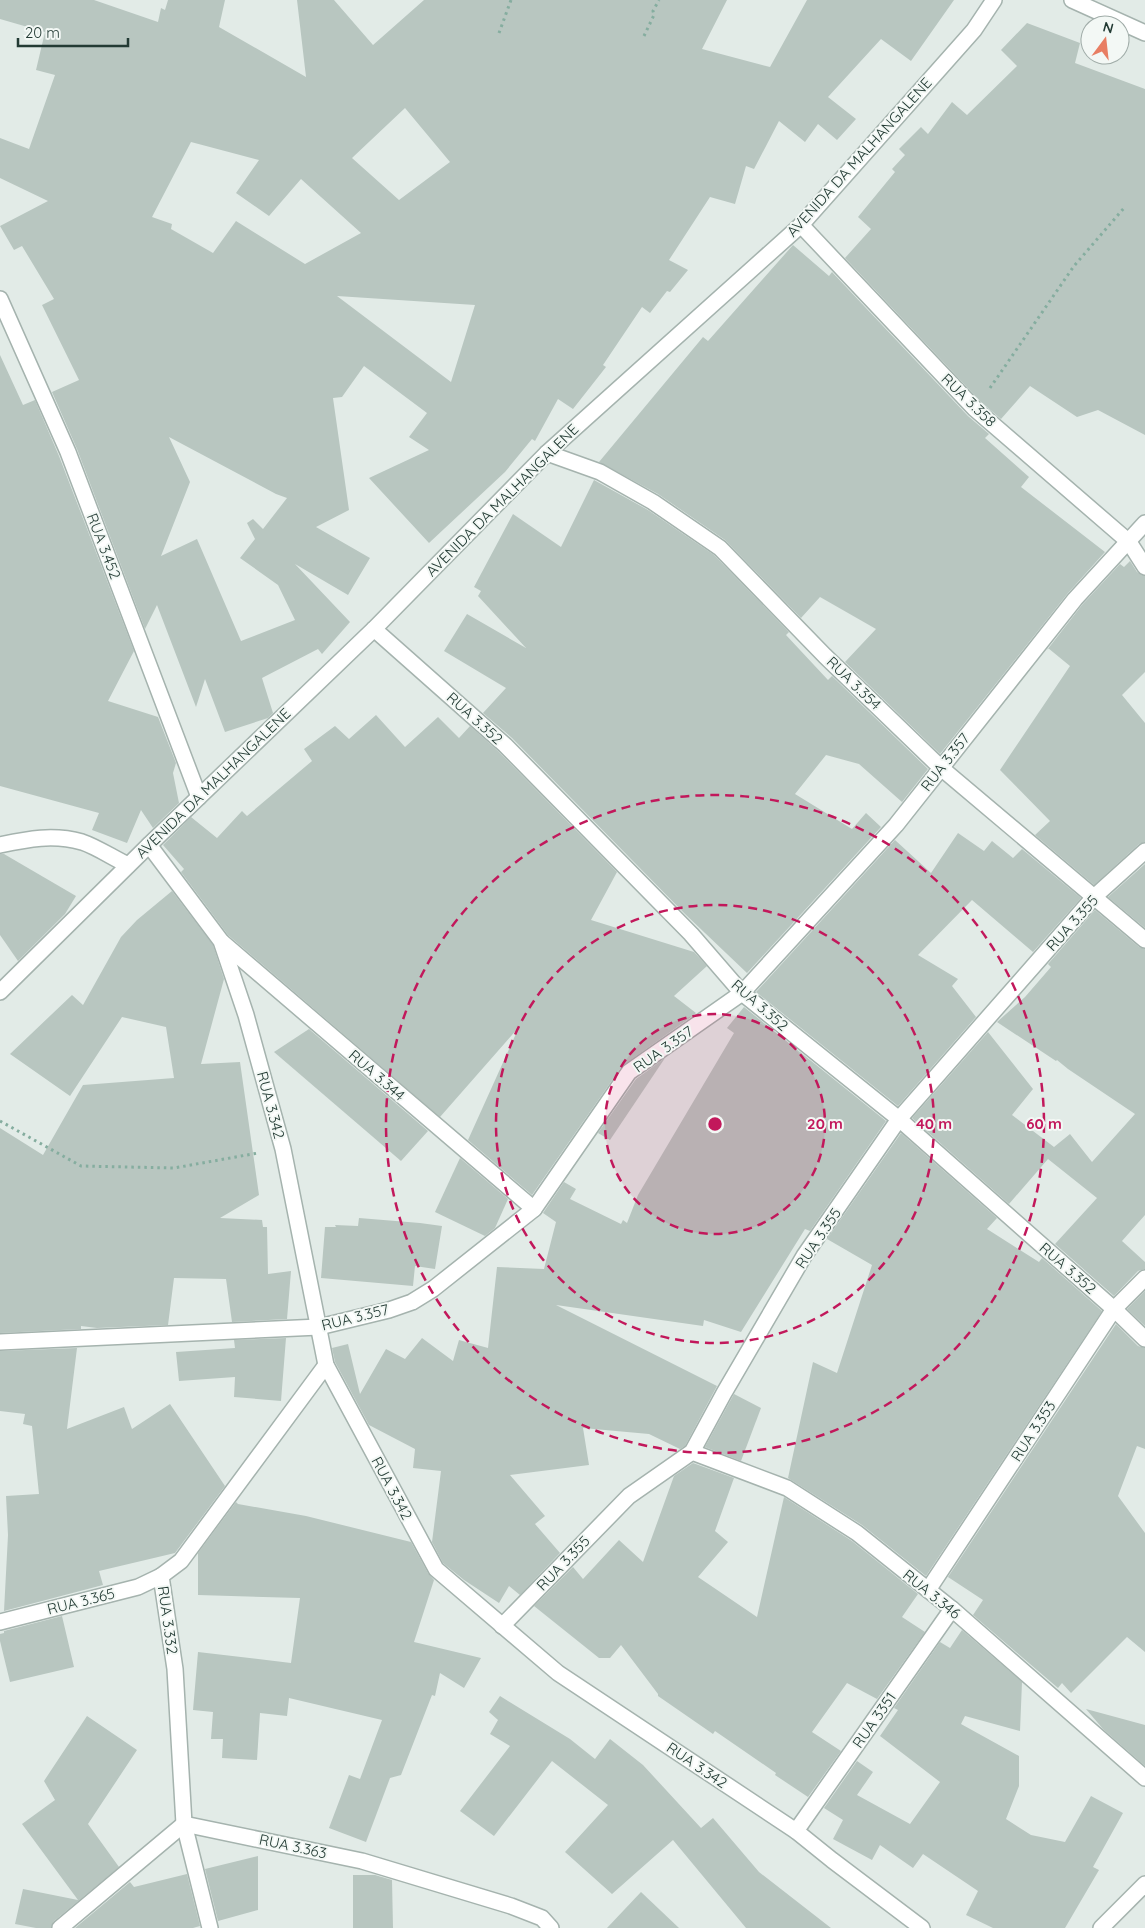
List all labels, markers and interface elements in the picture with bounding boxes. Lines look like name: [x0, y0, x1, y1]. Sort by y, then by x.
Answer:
scale bar: [18, 15, 128, 47]
north arrow: [1080, 15, 1130, 65]
text: N: [1101, 17, 1116, 37]
text: 20 m: [25, 23, 60, 42]
street label: AVENIDA DA MALHANGALENE: [782, 73, 936, 241]
street label: RUA 3.358: [938, 369, 1000, 431]
street label: AVENIDA DA MALHANGALENE: [422, 420, 582, 580]
street label: RUA 3.452: [83, 510, 125, 582]
street label: RUA 3.354: [823, 652, 885, 714]
street label: RUA 3.352: [443, 688, 507, 748]
street label: AVENIDA DA MALHANGALENE: [132, 704, 294, 862]
street label: RUA 3.357: [916, 729, 974, 795]
street label: RUA 3.355: [1042, 891, 1102, 955]
street label: RUA 3.352: [728, 975, 792, 1035]
street label: RUA 3.357: [629, 1021, 697, 1076]
street label: RUA 3.344: [345, 1045, 409, 1105]
street label: RUA 3.342: [253, 1069, 289, 1141]
text: 20 m: [807, 1114, 843, 1133]
text: 40 m: [916, 1114, 952, 1133]
text: 60 m: [1026, 1114, 1062, 1133]
centre of rings: [706, 1115, 724, 1133]
street label: RUA 3.355: [791, 1204, 845, 1272]
street label: RUA 3.352: [1036, 1238, 1100, 1298]
street label: RUA 3.357: [319, 1299, 391, 1335]
street label: RUA 3.353: [1006, 1397, 1060, 1465]
street label: RUA 3.342: [367, 1453, 417, 1523]
street label: RUA 3.355: [532, 1532, 594, 1594]
street label: RUA 3.346: [899, 1565, 965, 1623]
street label: RUA 3.365: [45, 1583, 117, 1619]
street label: RUA 3.332: [154, 1585, 182, 1655]
street label: RUA 3351: [848, 1688, 900, 1752]
street label: RUA 3.342: [663, 1738, 731, 1792]
street label: RUA 3.363: [257, 1830, 329, 1862]

